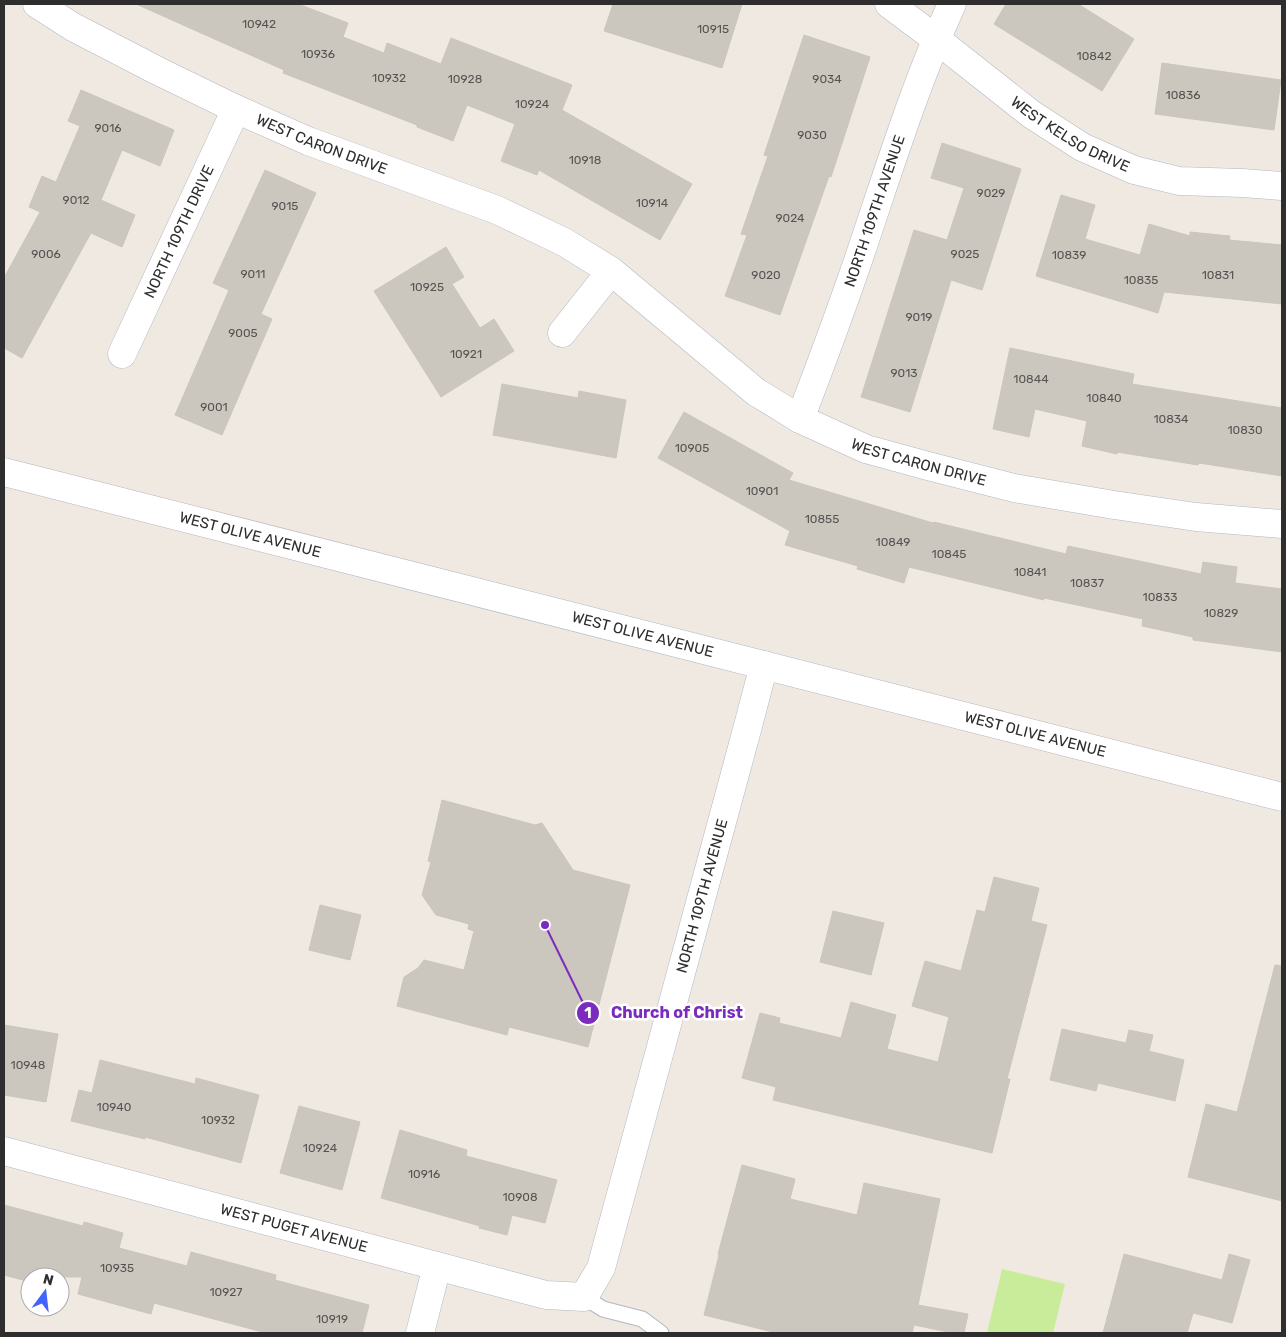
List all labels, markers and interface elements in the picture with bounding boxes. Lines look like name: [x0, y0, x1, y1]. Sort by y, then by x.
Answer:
house number: 10942: [242, 17, 276, 31]
house number: 10915: [697, 22, 729, 36]
house number: 10936: [301, 47, 335, 61]
house number: 10842: [1077, 49, 1111, 63]
house number: 10932: [372, 71, 406, 85]
house number: 10928: [448, 72, 482, 86]
house number: 9034: [812, 72, 842, 86]
house number: 10836: [1166, 88, 1200, 102]
street label: WEST KELSO DRIVE: [1007, 93, 1133, 176]
house number: 10924: [515, 97, 550, 111]
street label: WEST CARON DRIVE: [253, 110, 390, 178]
house number: 9016: [94, 121, 122, 135]
house number: 9030: [797, 128, 827, 142]
street label: NORTH 109TH AVENUE: [841, 133, 909, 289]
house number: 10918: [569, 153, 601, 167]
street label: NORTH 109TH DRIVE: [140, 162, 218, 301]
house number: 9029: [977, 186, 1005, 200]
house number: 9012: [63, 193, 89, 207]
house number: 10914: [636, 196, 669, 210]
house number: 9015: [271, 199, 299, 213]
house number: 9024: [775, 211, 805, 225]
house number: 9006: [31, 247, 61, 261]
house number: 9025: [951, 247, 979, 261]
house number: 10839: [1052, 248, 1086, 262]
house number: 9011: [240, 267, 266, 281]
house number: 9020: [751, 268, 781, 282]
house number: 10831: [1202, 268, 1234, 282]
house number: 10835: [1124, 273, 1158, 287]
house number: 10925: [410, 280, 444, 294]
house number: 9019: [906, 310, 933, 324]
house number: 9005: [228, 326, 258, 340]
house number: 10921: [450, 347, 482, 361]
house number: 9013: [890, 366, 918, 380]
house number: 10844: [1013, 372, 1049, 386]
house number: 10840: [1086, 391, 1122, 405]
house number: 9001: [200, 400, 228, 414]
house number: 10834: [1153, 412, 1189, 426]
house number: 10830: [1227, 423, 1263, 437]
street label: WEST CARON DRIVE: [848, 434, 988, 490]
house number: 10905: [675, 441, 709, 455]
house number: 10901: [746, 484, 778, 498]
street label: WEST OLIVE AVENUE: [177, 508, 323, 561]
house number: 10855: [805, 512, 839, 526]
house number: 10849: [876, 535, 910, 549]
house number: 10845: [932, 547, 966, 561]
house number: 10841: [1014, 565, 1046, 579]
house number: 10837: [1070, 576, 1104, 590]
house number: 10833: [1143, 590, 1177, 604]
house number: 10829: [1204, 606, 1238, 620]
street label: WEST OLIVE AVENUE: [570, 608, 715, 661]
street label: WEST OLIVE AVENUE: [962, 708, 1108, 761]
street label: NORTH 109TH AVENUE: [672, 817, 731, 975]
callout: Church of Christ: [575, 997, 753, 1028]
text: Church of Christ: [611, 1003, 744, 1022]
text: 1: [584, 1004, 592, 1022]
house number: 10948: [11, 1058, 45, 1072]
house number: 10940: [97, 1100, 131, 1114]
house number: 10932: [201, 1113, 235, 1127]
house number: 10924: [303, 1141, 338, 1155]
house number: 10916: [408, 1167, 440, 1181]
house number: 10908: [502, 1190, 538, 1204]
street label: WEST PUGET AVENUE: [218, 1200, 370, 1256]
house number: 10935: [100, 1261, 134, 1275]
north arrow: [20, 1267, 70, 1317]
text: N: [41, 1270, 55, 1289]
house number: 10927: [209, 1285, 243, 1299]
house number: 10919: [316, 1312, 348, 1326]

